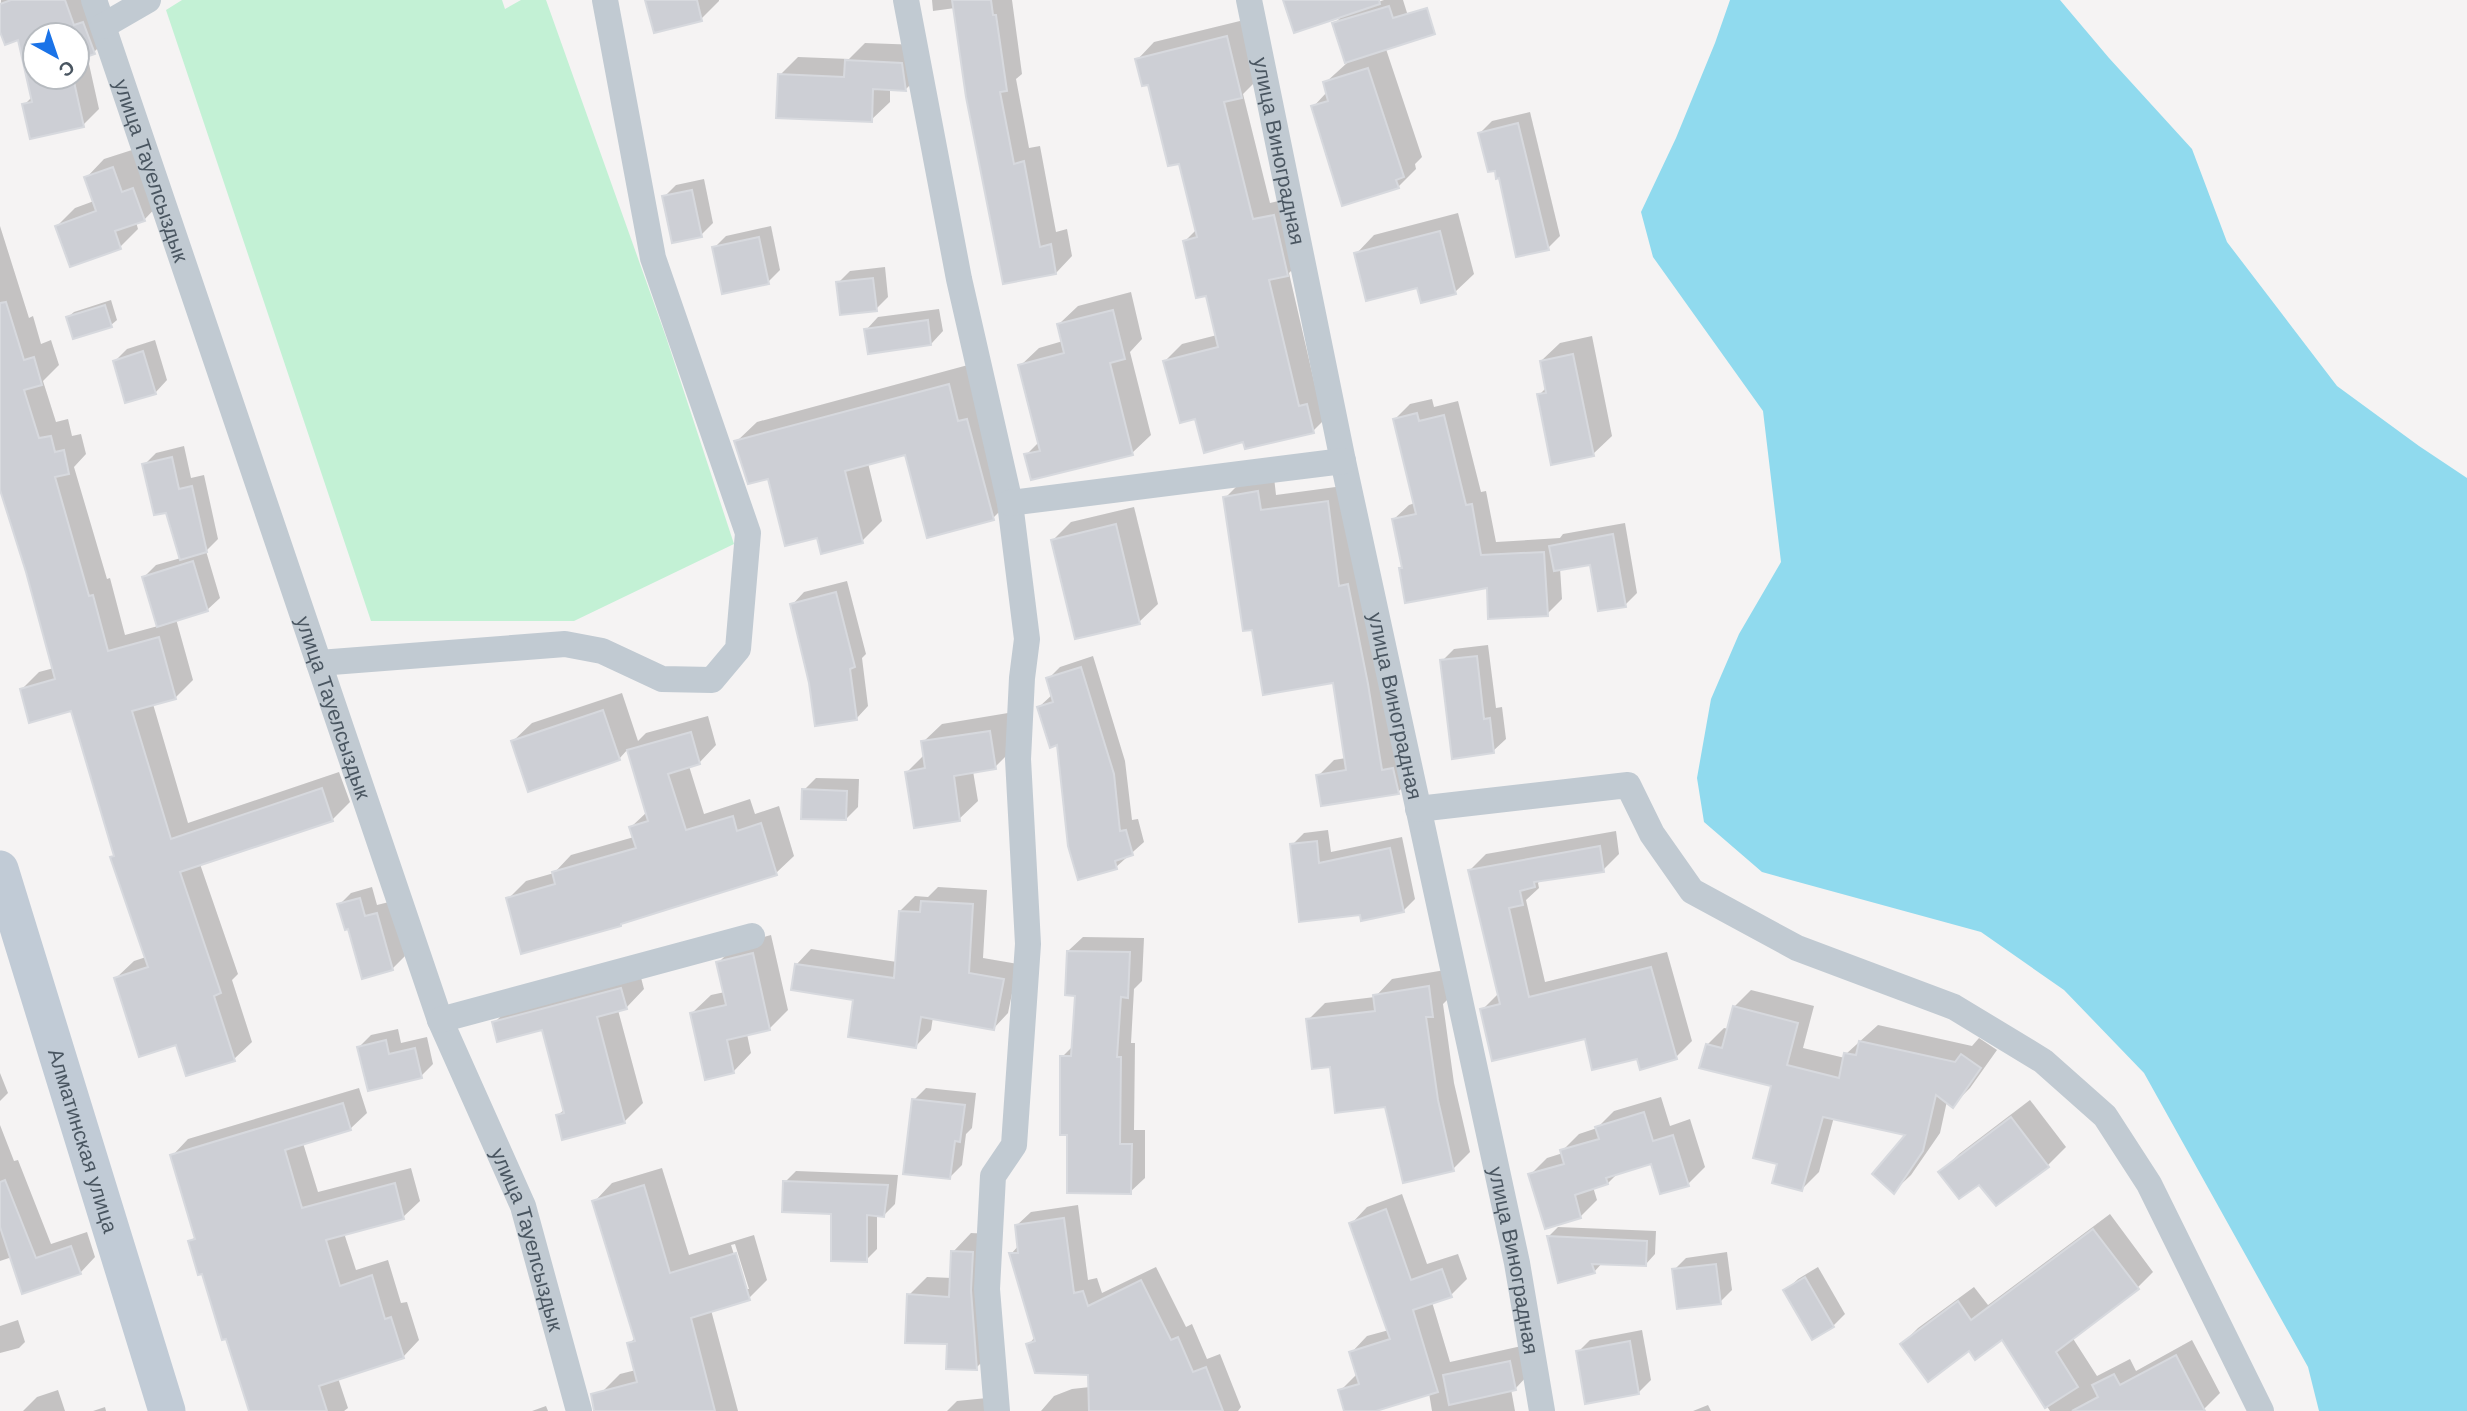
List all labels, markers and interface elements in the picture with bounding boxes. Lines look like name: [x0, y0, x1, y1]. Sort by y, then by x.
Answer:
north arrow: [21, 21, 91, 91]
street label: улица Виноградная: [1249, 55, 1310, 247]
text: С: [54, 56, 79, 81]
street label: улица Тауелсыздык: [110, 76, 194, 266]
street label: улица Виноградная: [1365, 610, 1428, 801]
street label: улица Тауелсыздык: [292, 613, 376, 803]
street label: Алматинская улица: [44, 1045, 123, 1236]
street label: улица Тауелсыздык: [487, 1144, 568, 1334]
street label: улица Виноградная: [1485, 1164, 1544, 1356]

